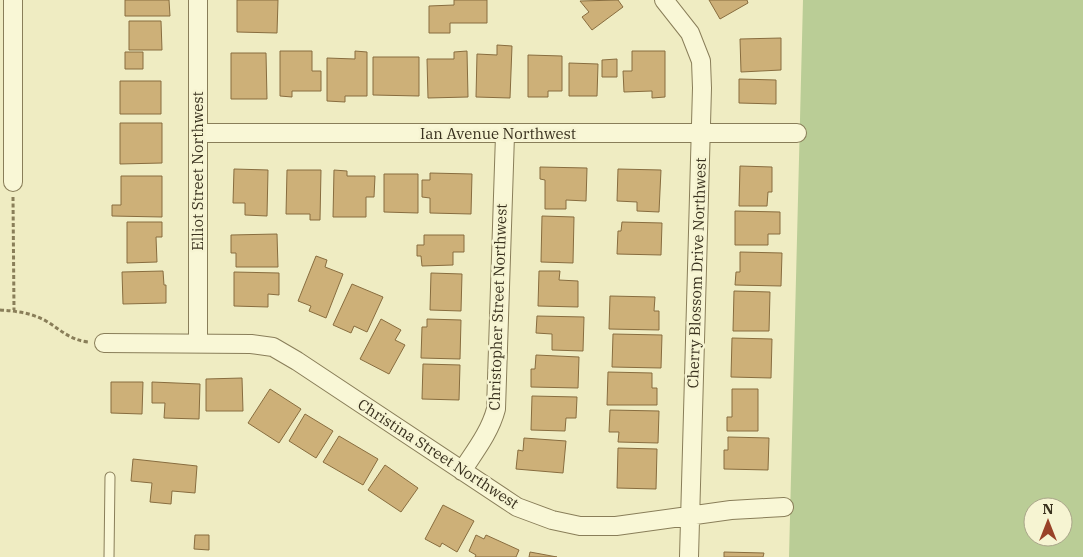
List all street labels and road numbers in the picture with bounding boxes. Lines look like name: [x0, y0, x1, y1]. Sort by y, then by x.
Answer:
street label: Elliot Street Northwest: [188, 91, 207, 251]
street label: Ian Avenue Northwest: [420, 124, 576, 143]
street label: Cherry Blossom Drive Northwest: [683, 157, 710, 389]
street label: Christopher Street Northwest: [484, 203, 511, 411]
street label: Christina Street Northwest: [354, 394, 522, 513]

